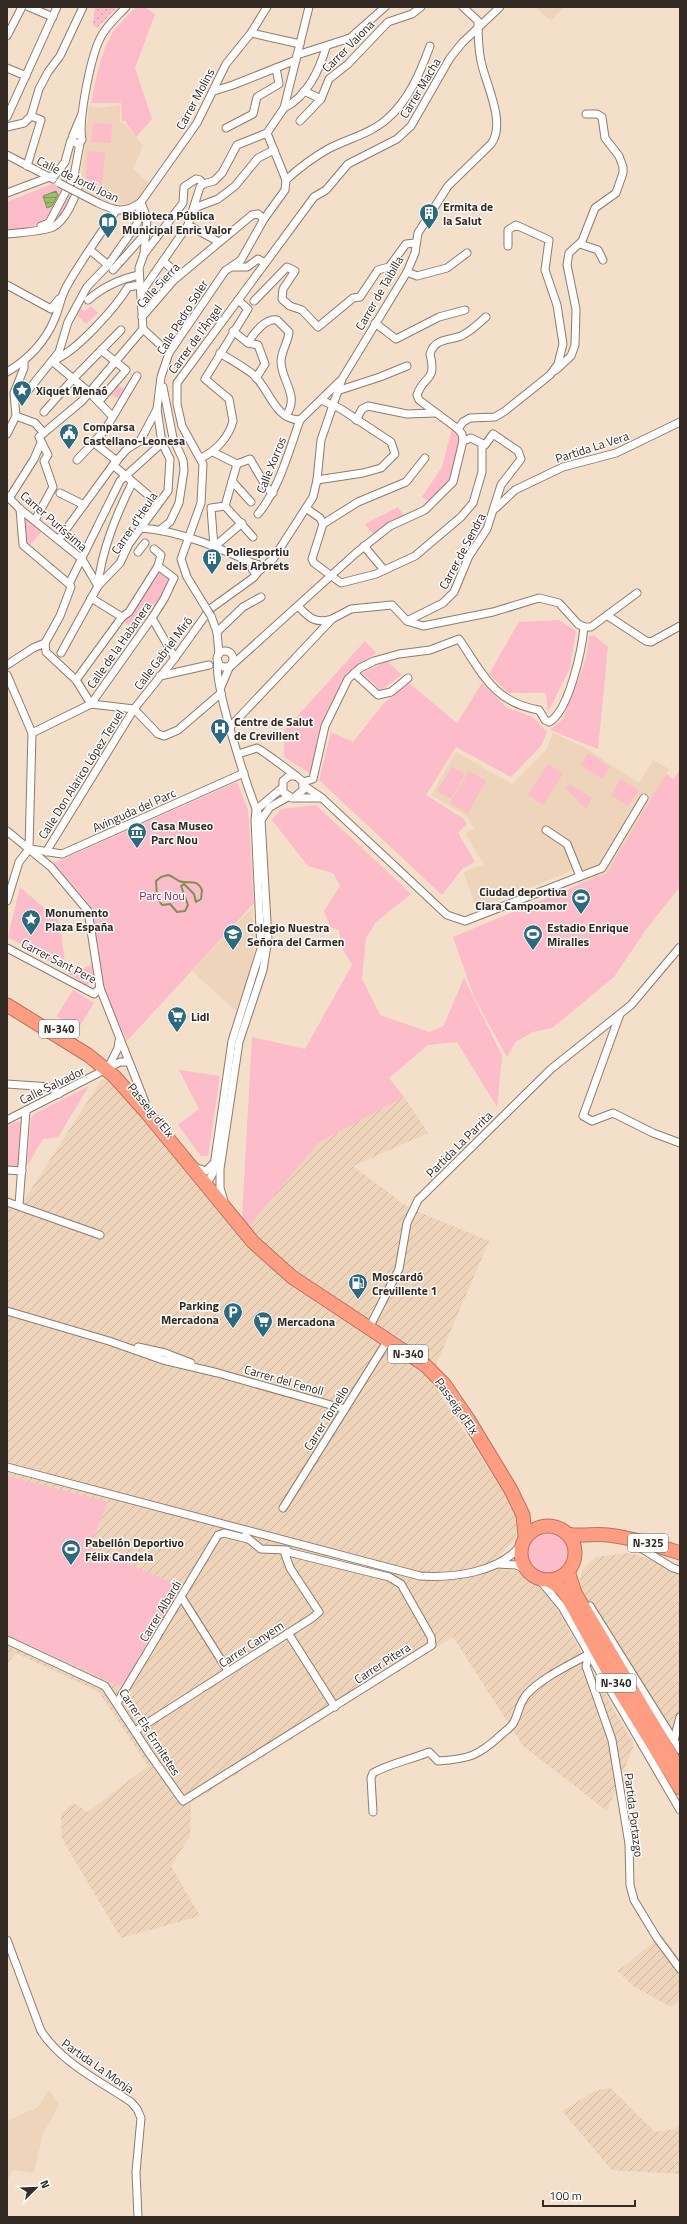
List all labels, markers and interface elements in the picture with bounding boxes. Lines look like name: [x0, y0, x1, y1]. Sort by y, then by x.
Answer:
street label: Carrer Vaiona: [317, 15, 379, 77]
street label: Carrer Macha: [395, 54, 445, 122]
street label: Carrer Molins: [171, 64, 219, 133]
street label: Calle de Jordi Joan: [34, 151, 122, 207]
place label: Ermita de la Salut: [443, 197, 493, 230]
building icon: Ermita de la Salut: [418, 202, 440, 230]
place label: Biblioteca Pública Municipal Enric Valor: [122, 206, 232, 239]
library icon: Biblioteca Pública Municipal Enric Valor: [97, 211, 119, 239]
street label: Carrer de Taibilla: [350, 252, 408, 334]
street label: Calle Sierra: [132, 258, 184, 312]
street label: Calle Pedro Soler: [151, 276, 213, 358]
street label: Carrer de l'Àngel: [163, 300, 227, 378]
place icon: Xiquet Menaó: [11, 379, 33, 407]
place label: Xiquet Menaó: [36, 381, 108, 400]
place label: Comparsa Castellano-Leonesa: [83, 417, 185, 450]
public building icon: Comparsa Castellano-Leonesa: [58, 422, 80, 450]
street label: Partida La Vera: [553, 426, 631, 468]
street label: Calle Xorros: [251, 433, 291, 496]
street label: Carrer Puríssima: [16, 486, 92, 556]
street label: Carrer d'Heula: [106, 488, 162, 558]
street label: Carrer de Sendra: [434, 509, 490, 593]
place label: Poliesportiu dels Arbrets: [226, 542, 289, 575]
building icon: Poliesportiu dels Arbrets: [201, 547, 223, 575]
street label: Calle de la Habanera: [82, 598, 156, 692]
street label: Calle Gabriel Miró: [129, 612, 197, 694]
street label: Calle Don Alarico López Teruel: [33, 705, 129, 843]
place label: Centre de Salut de Crevillent: [234, 712, 314, 745]
hospital icon: Centre de Salut de Crevillent: [209, 717, 231, 745]
street label: Avinguda del Parc: [89, 783, 179, 837]
place label: Casa Museo Parc Nou: [151, 816, 213, 849]
museum icon: Casa Museo Parc Nou: [126, 821, 148, 849]
place label: Ciudad deportiva Clara Campoamor: [475, 882, 568, 915]
park label: Parc Nou: [139, 886, 185, 905]
sports icon: Ciudad deportiva Clara Campoamor: [570, 887, 592, 915]
place label: Monumento Plaza España: [45, 903, 113, 936]
place icon: Monumento Plaza España: [20, 908, 42, 936]
place label: Colegio Nuestra Señora del Carmen: [247, 918, 344, 951]
place label: Estadio Enrique Miralles: [547, 918, 629, 951]
school or university icon: Colegio Nuestra Señora del Carmen: [222, 923, 244, 951]
sports icon: Estadio Enrique Miralles: [522, 923, 544, 951]
street label: Carrer Sant Pere: [18, 934, 100, 988]
supermarket icon: Lidl: [166, 1005, 188, 1033]
place label: Lidl: [191, 1007, 210, 1026]
road number: N-340: [39, 1020, 79, 1038]
street label: Calle Salvador: [16, 1061, 88, 1109]
street label: Passeig d'Elx: [123, 1079, 179, 1142]
street label: Partida La Parrita: [421, 1106, 497, 1182]
place label: Moscardó Crevillente 1: [372, 1267, 437, 1300]
fuel station icon: Moscardó Crevillente 1: [347, 1272, 369, 1300]
place label: Parking Mercadona: [161, 1296, 220, 1329]
parking icon: Parking Mercadona: [222, 1301, 244, 1329]
supermarket icon: Mercadona: [252, 1310, 274, 1338]
place label: Mercadona: [277, 1312, 335, 1331]
road number: N-340: [388, 1345, 428, 1363]
street label: Carrer del Fenoll: [242, 1360, 326, 1400]
street label: Passeig d'Elx: [430, 1374, 484, 1439]
street label: Carrer Tomello: [299, 1382, 353, 1454]
place label: Pabellón Deportivo Félix Candela: [85, 1533, 184, 1566]
road number: N-325: [628, 1534, 668, 1552]
sports icon: Pabellón Deportivo Félix Candela: [60, 1538, 82, 1566]
street label: Carrer Albardi: [134, 1577, 186, 1645]
street label: Carrer Canyem: [215, 1616, 287, 1672]
street label: Carrer Pitera: [350, 1638, 414, 1688]
road number: N-340: [596, 1674, 636, 1692]
street label: Carrer Els Ermitetes: [115, 1685, 186, 1780]
street label: Partida Portazgo: [619, 1772, 649, 1858]
street label: Partida La Monja: [58, 2034, 138, 2098]
north arrow: [16, 2168, 56, 2208]
text: N: [36, 2177, 54, 2191]
scale bar: [543, 2182, 635, 2208]
text: 100 m: [549, 2186, 582, 2205]

